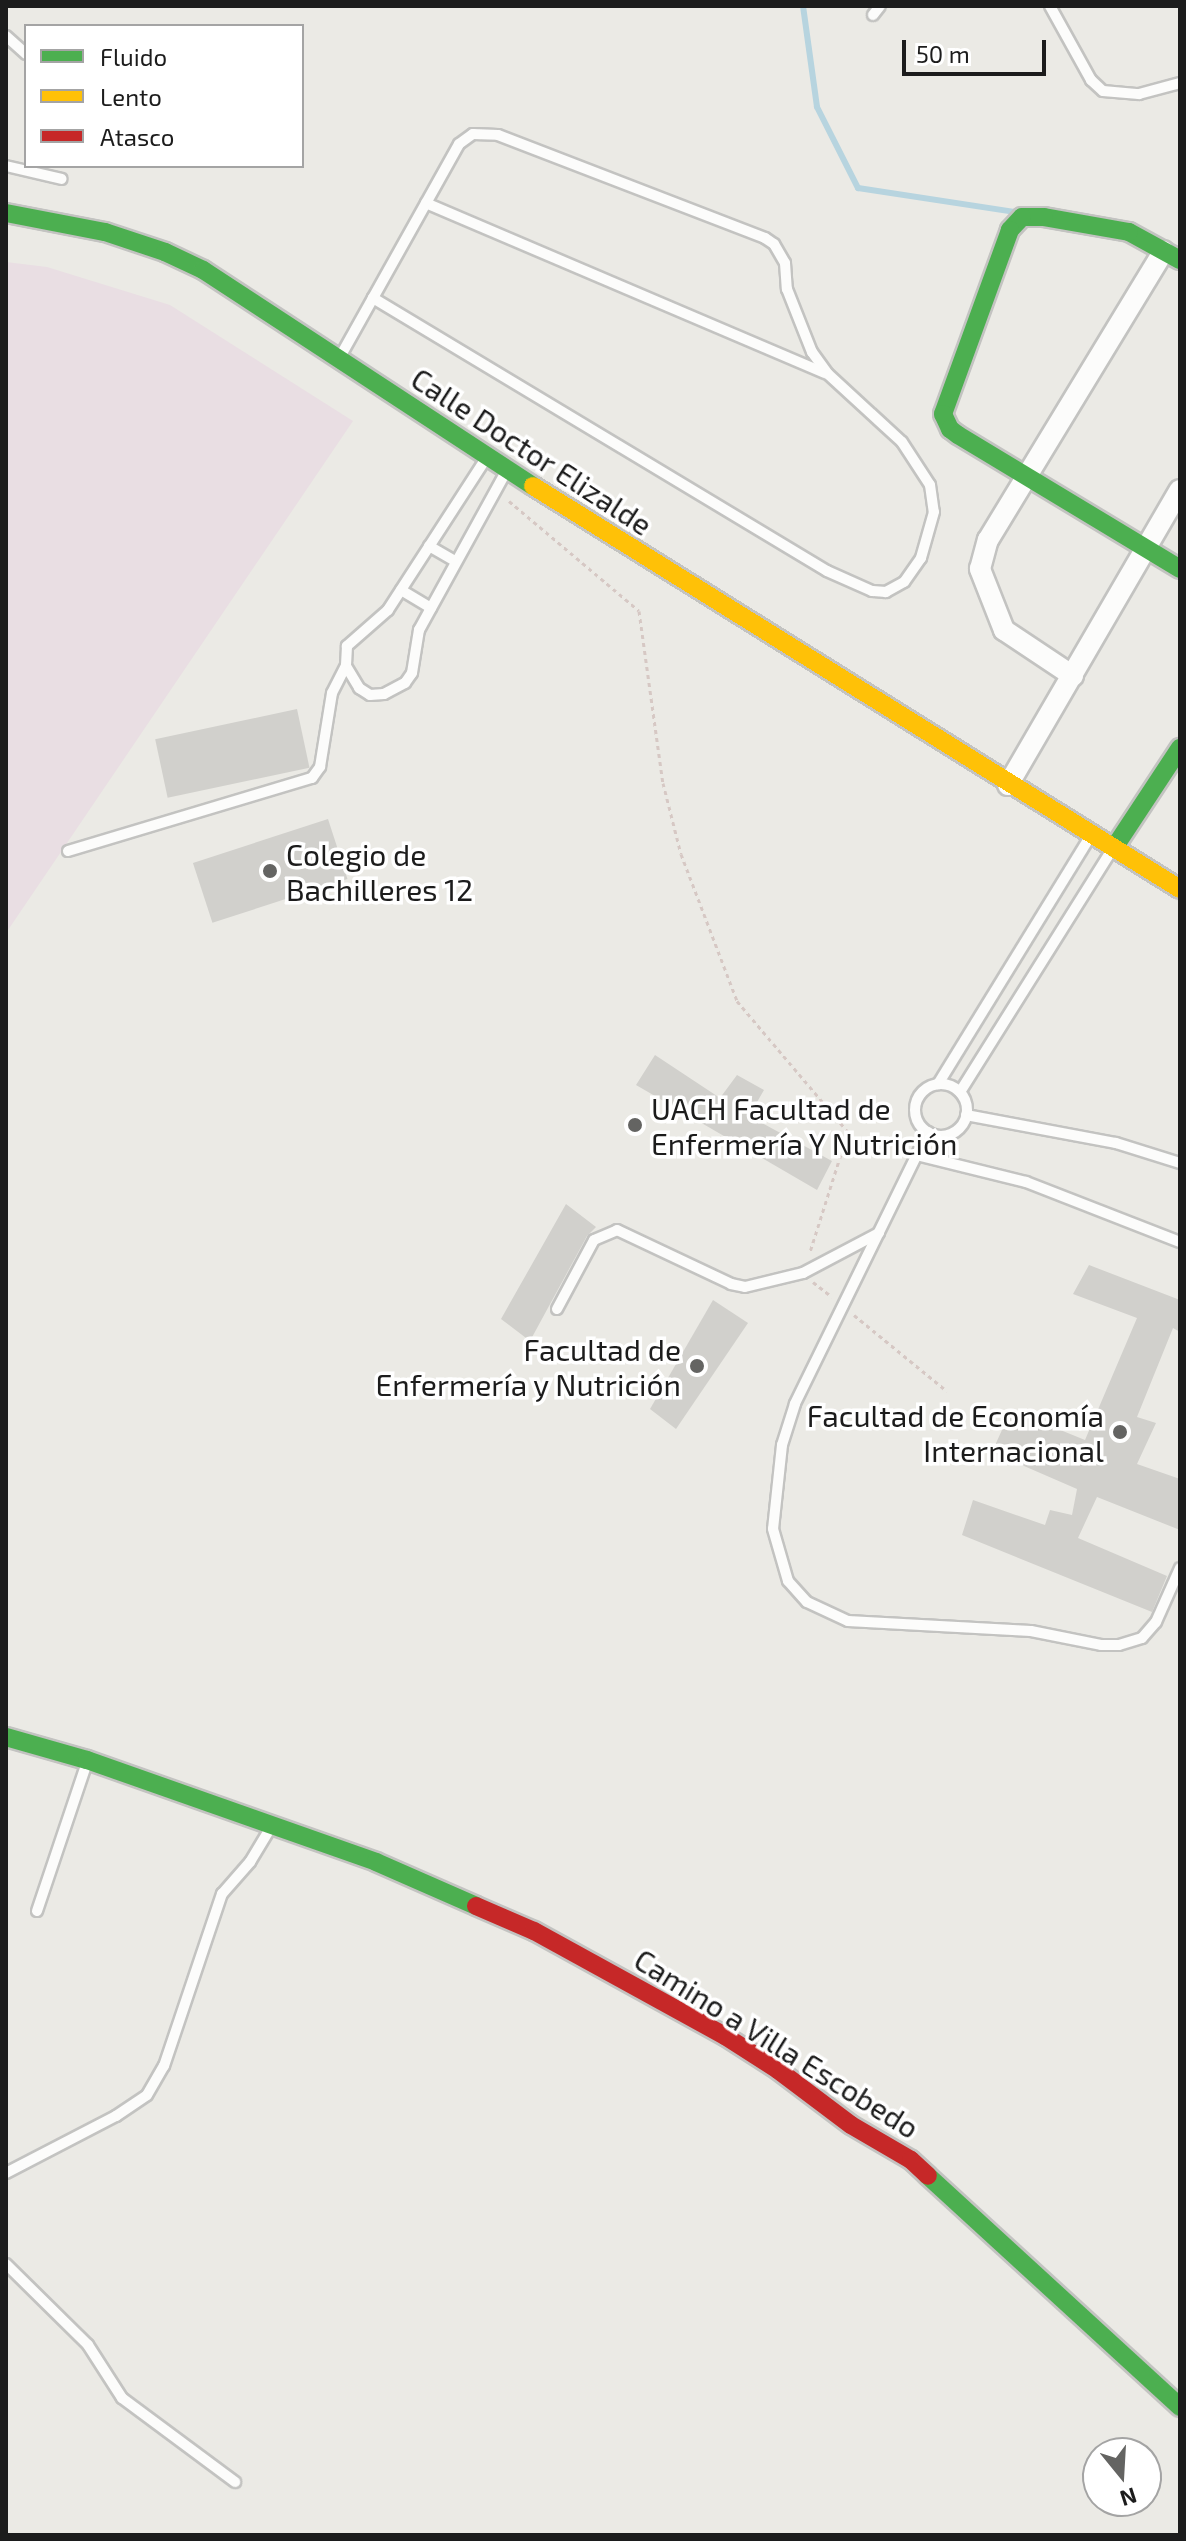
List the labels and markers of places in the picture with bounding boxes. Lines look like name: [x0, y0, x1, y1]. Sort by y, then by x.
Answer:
place label: Colegio de Bachilleres 12: [286, 836, 473, 906]
marker: Colegio de Bachilleres 12: [261, 862, 279, 880]
place label: UACH Facultad de Enfermería Y Nutrición: [651, 1090, 959, 1160]
marker: UACH Facultad de Enfermería Y Nutrición: [626, 1116, 644, 1134]
place label: Facultad de Enfermería y Nutrición: [374, 1331, 681, 1402]
marker: Facultad de Enfermería y Nutrición: [688, 1357, 706, 1375]
place label: Facultad de Economía Internacional: [807, 1397, 1104, 1468]
marker: Facultad de Economía Internacional: [1111, 1423, 1129, 1441]

